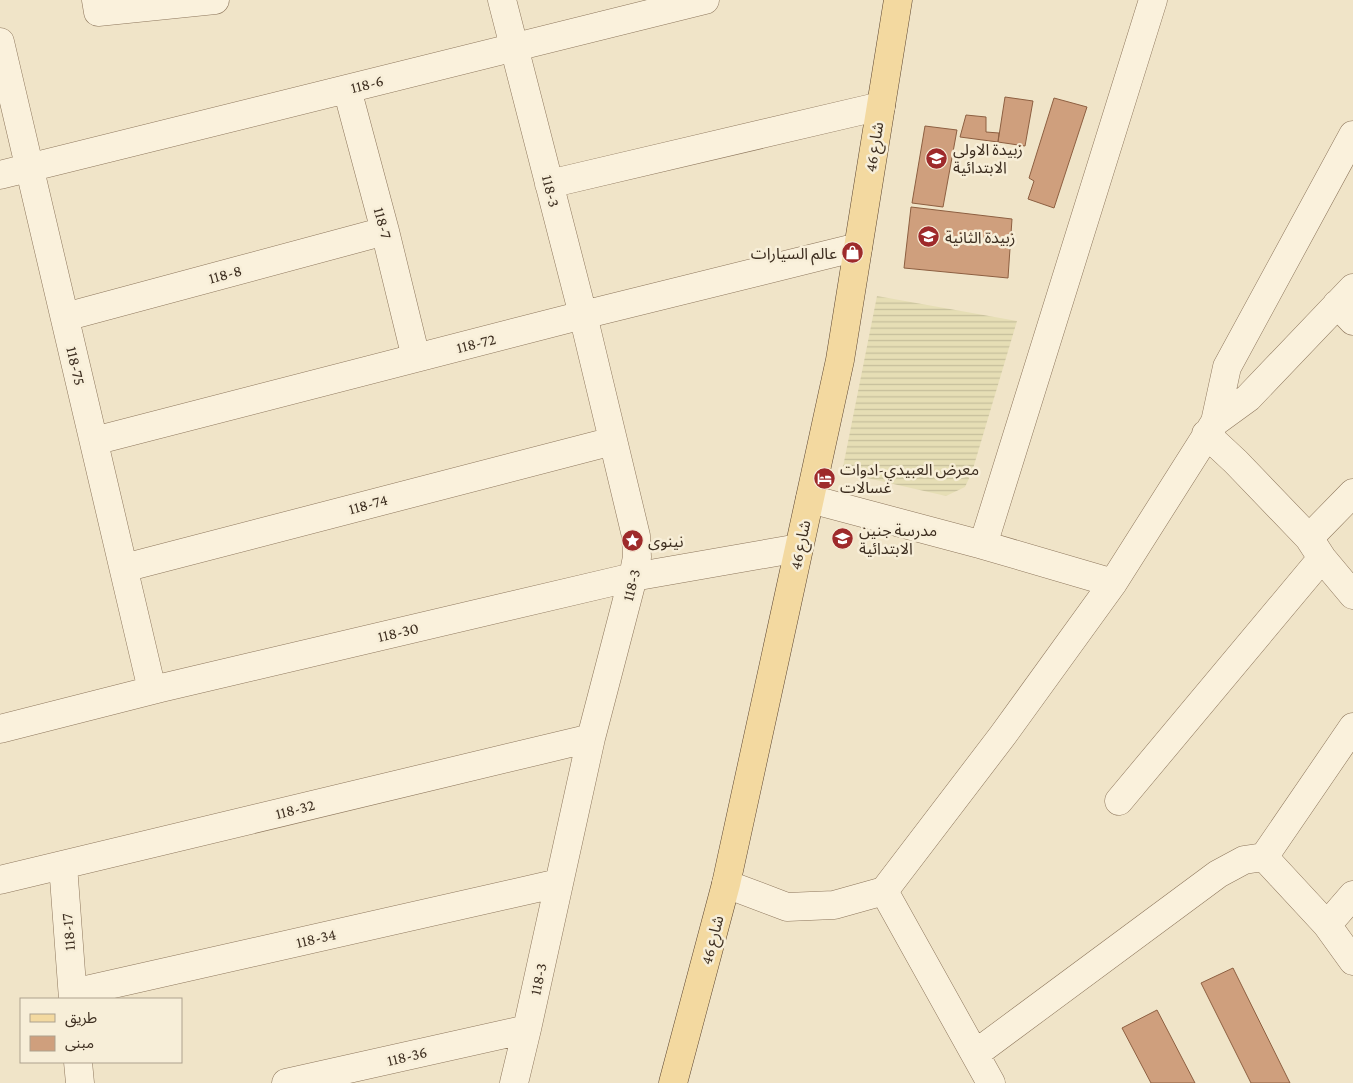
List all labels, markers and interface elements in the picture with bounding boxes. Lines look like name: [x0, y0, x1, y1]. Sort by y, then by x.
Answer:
street label: 118-6: [349, 72, 385, 96]
street label: شارع 46: [862, 121, 890, 174]
place label: زبيدة الاولى الابتدائية: [953, 141, 1023, 176]
school or university icon: زبيدة الاولى الابتدائية: [925, 146, 949, 170]
street label: 118-3: [539, 173, 563, 209]
street label: 118-7: [371, 205, 396, 241]
school or university icon: زبيدة الثانية: [917, 225, 941, 249]
place label: زبيدة الثانية: [945, 229, 1015, 247]
shop icon: عالم السيارات: [841, 241, 865, 265]
place label: عالم السيارات: [751, 245, 837, 266]
street label: 118-8: [207, 261, 243, 287]
street label: 118-72: [455, 330, 498, 356]
street label: 118-75: [63, 345, 89, 387]
place label: معرض العبيدي-ادوات غسالات: [840, 461, 979, 496]
hotel icon: معرض العبيدي-ادوات غسالات: [812, 466, 836, 490]
street label: 118-74: [347, 491, 389, 517]
street label: شارع 46: [786, 519, 817, 572]
place label: مدرسة جنين الابتدائية: [859, 522, 937, 557]
school or university icon: مدرسة جنين الابتدائية: [831, 527, 855, 551]
place icon: نينوى: [620, 529, 644, 553]
place label: نينوى: [648, 533, 683, 551]
street label: 118-3: [619, 567, 643, 603]
street label: 118-30: [376, 619, 420, 645]
street label: 118-32: [274, 796, 317, 822]
street label: 118-17: [58, 912, 78, 951]
street label: شارع 46: [697, 913, 731, 968]
street label: 118-34: [294, 925, 338, 951]
street label: 118-3: [526, 961, 550, 997]
legend: [20, 998, 182, 1063]
text: طريق: [65, 1010, 97, 1028]
text: مبنى: [65, 1035, 94, 1052]
street label: 118-36: [385, 1043, 429, 1069]

